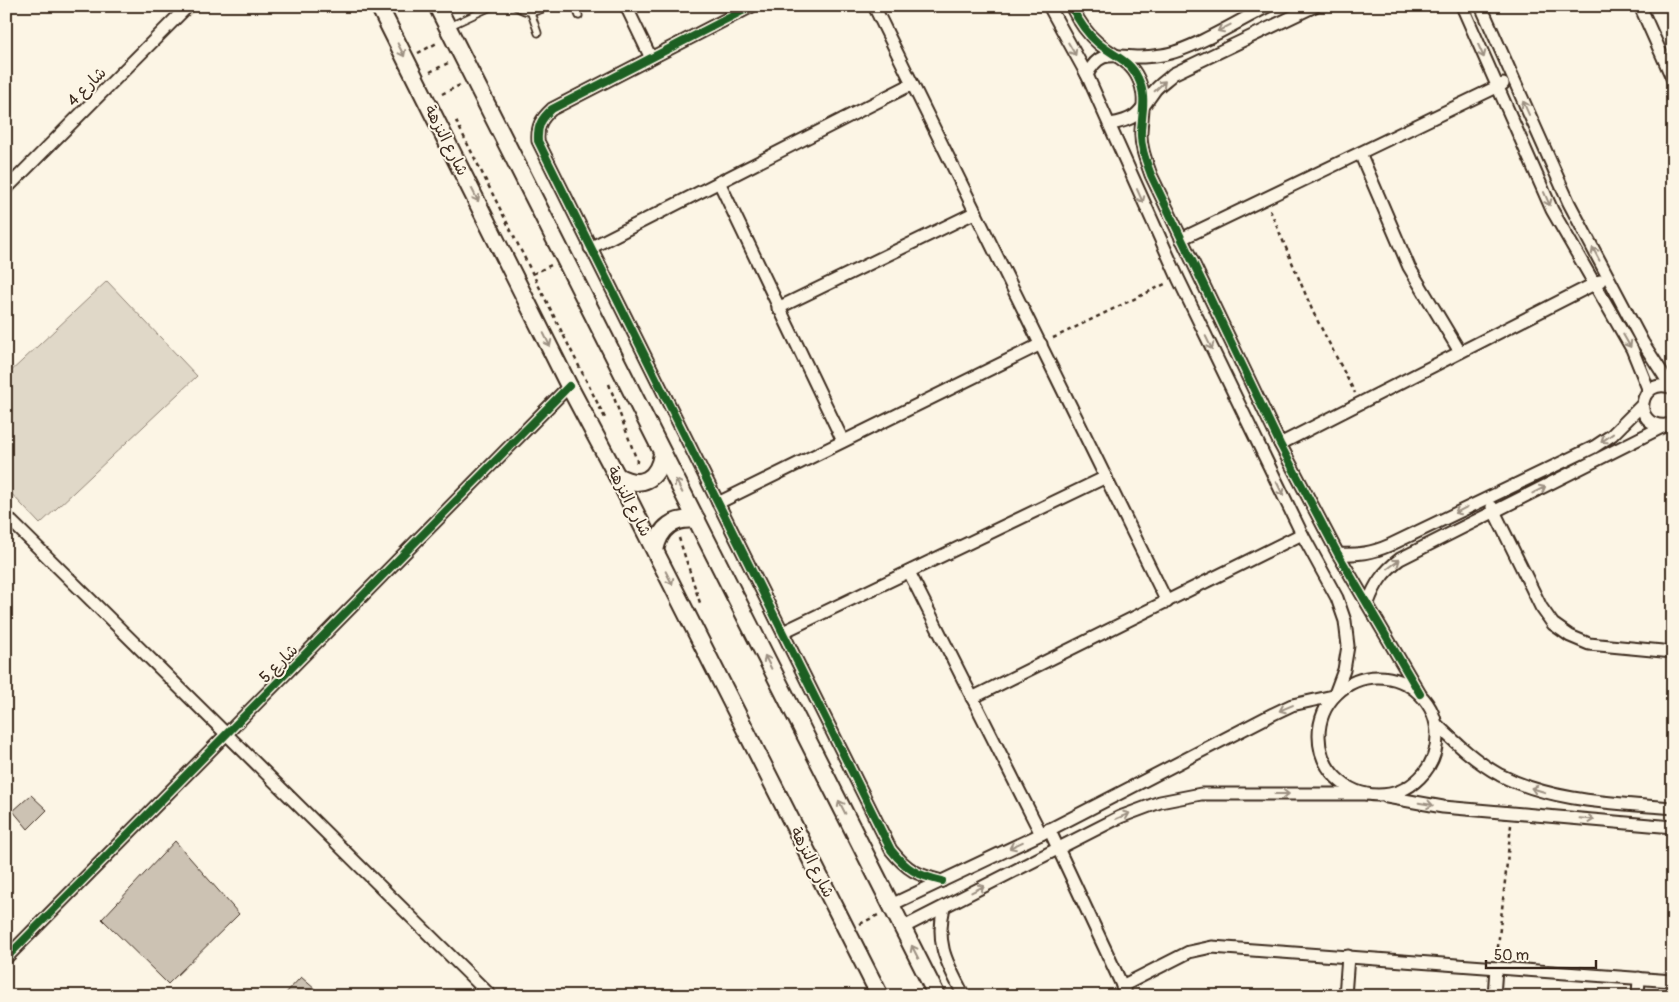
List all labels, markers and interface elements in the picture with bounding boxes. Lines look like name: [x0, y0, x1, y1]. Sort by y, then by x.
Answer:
one-way arrow: [1217, 23, 1232, 33]
one-way arrow: [397, 42, 406, 57]
one-way arrow: [1067, 42, 1077, 56]
one-way arrow: [1477, 43, 1487, 58]
street label: شارع 4: [63, 63, 111, 111]
one-way arrow: [1154, 80, 1166, 93]
one-way arrow: [1521, 101, 1531, 116]
street label: شارع النزهة: [419, 102, 472, 180]
one-way arrow: [471, 187, 480, 202]
one-way arrow: [1136, 188, 1146, 203]
one-way arrow: [1543, 191, 1553, 206]
one-way arrow: [1591, 247, 1601, 262]
one-way arrow: [543, 332, 552, 347]
one-way arrow: [1623, 333, 1633, 347]
one-way arrow: [1205, 335, 1214, 350]
one-way arrow: [1600, 433, 1614, 443]
street label: شارع النزهة: [602, 463, 655, 541]
one-way arrow: [674, 479, 683, 494]
one-way arrow: [1276, 482, 1286, 497]
one-way arrow: [1531, 485, 1546, 495]
one-way arrow: [1454, 506, 1469, 515]
one-way arrow: [1387, 559, 1401, 569]
one-way arrow: [665, 570, 674, 585]
street label: شارع 5: [255, 640, 303, 688]
one-way arrow: [763, 655, 773, 670]
one-way arrow: [1279, 704, 1294, 714]
one-way arrow: [1530, 784, 1546, 794]
one-way arrow: [1274, 789, 1290, 799]
one-way arrow: [1417, 799, 1433, 809]
one-way arrow: [837, 800, 847, 815]
one-way arrow: [1115, 810, 1130, 820]
one-way arrow: [1579, 814, 1595, 824]
street label: شارع النزهة: [785, 824, 838, 902]
one-way arrow: [1009, 841, 1024, 851]
one-way arrow: [970, 884, 985, 893]
scale bar: [1486, 937, 1596, 969]
one-way arrow: [910, 945, 920, 960]
text: 50 m: [1494, 946, 1529, 965]

